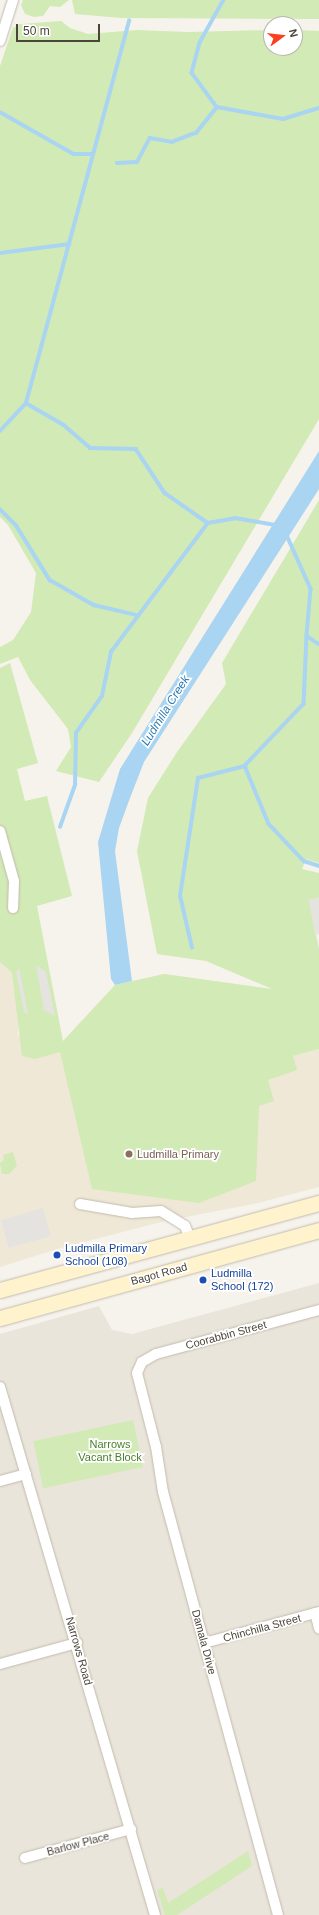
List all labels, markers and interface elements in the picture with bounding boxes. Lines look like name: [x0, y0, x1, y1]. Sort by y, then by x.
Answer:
scale bar: [18, 16, 102, 42]
north arrow: [263, 16, 303, 56]
text: 50 m: [23, 24, 50, 38]
text: N: [287, 28, 300, 39]
water label: Ludmilla Creek: [139, 673, 193, 749]
place label: Ludmilla Primary: [137, 1147, 219, 1161]
marker: Ludmilla Primary: [124, 1149, 134, 1159]
place label: Ludmilla Primary School (108): [65, 1242, 147, 1268]
marker: Ludmilla Primary School (108): [52, 1250, 62, 1260]
street label: Bagot Road: [129, 1260, 189, 1288]
place label: Ludmilla School (172): [211, 1267, 273, 1293]
marker: Ludmilla School (172): [198, 1275, 208, 1285]
street label: Coorabbin Street: [184, 1318, 268, 1352]
park label: Narrows Vacant Block: [78, 1438, 142, 1464]
street label: Damala Drive: [189, 1608, 219, 1676]
street label: Chinchilla Street: [222, 1611, 302, 1645]
street label: Narrows Road: [63, 1615, 95, 1687]
street label: Barlow Place: [45, 1829, 111, 1859]

